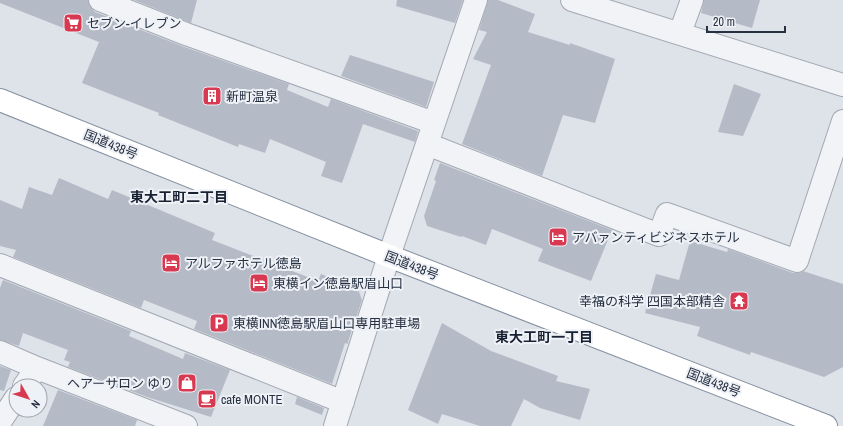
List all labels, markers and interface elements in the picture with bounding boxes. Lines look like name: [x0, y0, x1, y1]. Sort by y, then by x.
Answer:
scale bar: [707, 8, 785, 34]
supermarket icon: セブン-イレブン: [62, 12, 84, 34]
text: 20 m: [713, 14, 735, 30]
place label: セブン-イレブン: [87, 15, 182, 32]
building icon: 新町温泉: [201, 85, 223, 107]
place label: 新町温泉: [226, 88, 278, 105]
street label: 国道438号: [81, 126, 140, 163]
district label: 東大工町二丁目: [130, 188, 228, 206]
hotel icon: アバァンティビジネスホテル: [547, 226, 569, 248]
place label: アバァンティビジネスホテル: [572, 229, 740, 246]
street label: 国道438号: [382, 247, 441, 284]
hotel icon: アルファホテル徳島: [160, 252, 182, 274]
place label: アルファホテル徳島: [185, 255, 302, 272]
hotel icon: 東横イン徳島駅眉山口: [248, 272, 270, 294]
place label: 東横イン徳島駅眉山口: [273, 275, 403, 292]
temple icon: 幸福の科学 四国本部精舎: [728, 290, 750, 312]
place label: 幸福の科学 四国本部精舎: [579, 293, 725, 310]
parking icon: 東横INN徳島駅眉山口専用駐車場: [208, 312, 230, 334]
place label: 東横INN徳島駅眉山口専用駐車場: [233, 315, 420, 332]
district label: 東大工町一丁目: [495, 328, 593, 346]
street label: 国道438号: [684, 364, 743, 401]
shop icon: ヘアーサロン ゆり: [176, 372, 198, 394]
place label: ヘアーサロン ゆり: [67, 375, 173, 392]
north arrow: [8, 378, 48, 418]
cafe icon: cafe MONTE: [196, 388, 218, 410]
place label: cafe MONTE: [221, 391, 283, 408]
text: N: [28, 397, 43, 411]

